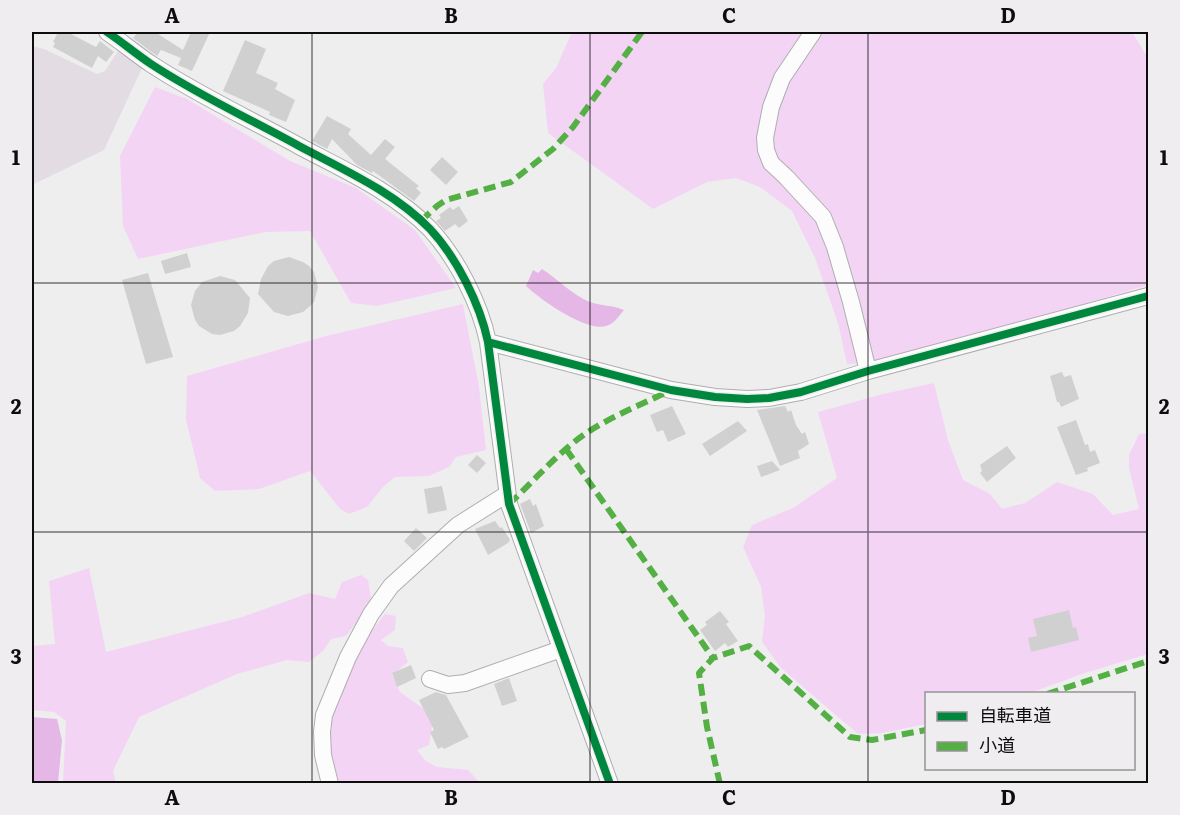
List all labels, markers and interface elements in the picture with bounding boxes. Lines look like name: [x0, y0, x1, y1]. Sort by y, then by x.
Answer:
text: A: [164, 0, 180, 29]
text: B: [444, 0, 458, 29]
text: C: [722, 0, 736, 29]
text: D: [1000, 0, 1016, 29]
text: 1: [12, 141, 20, 171]
text: 1: [1160, 141, 1168, 171]
text: 2: [11, 390, 22, 420]
text: 2: [1159, 390, 1170, 420]
text: 3: [10, 640, 22, 670]
text: 3: [1158, 640, 1170, 670]
legend: [925, 692, 1135, 770]
text: 自転車道: [979, 701, 1051, 728]
text: 小道: [979, 731, 1015, 758]
text: A: [164, 781, 180, 811]
text: B: [444, 781, 458, 811]
text: C: [722, 781, 736, 811]
text: D: [1000, 781, 1016, 811]

